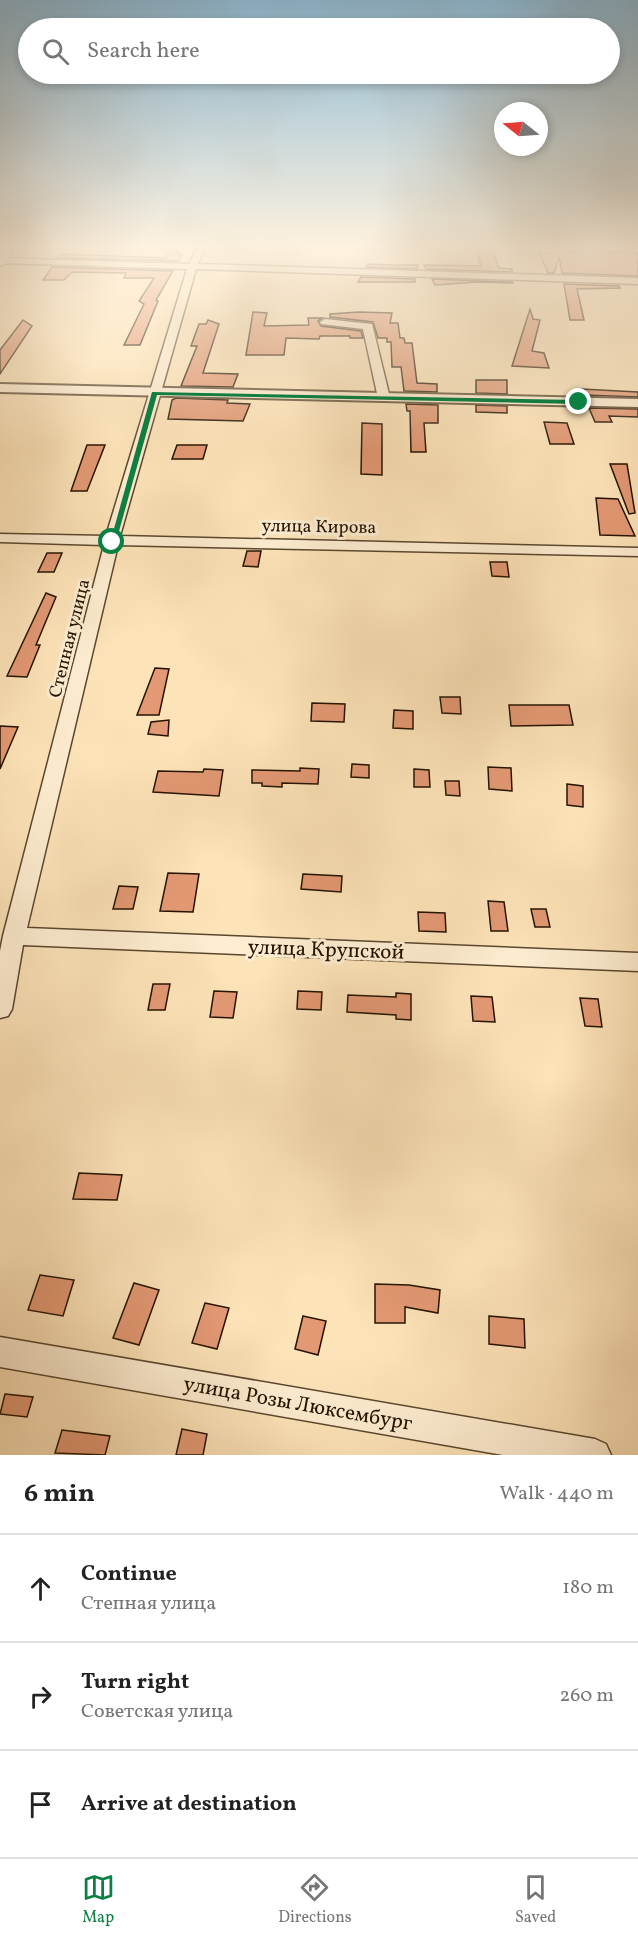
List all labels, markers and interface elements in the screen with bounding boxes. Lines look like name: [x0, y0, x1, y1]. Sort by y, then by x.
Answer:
search box: [18, 18, 620, 84]
icon: search: [39, 35, 72, 68]
text: Search here: [87, 36, 200, 67]
north arrow: [494, 102, 548, 156]
route end: [565, 388, 591, 414]
street label: улица Кирова: [261, 514, 377, 541]
route start: [98, 528, 124, 554]
street label: Степная улица: [44, 576, 97, 700]
street label: улица Крупской: [247, 933, 405, 968]
street label: улица Розы Люксембург: [181, 1370, 414, 1439]
text: 6 min: [24, 1476, 95, 1512]
text: Walk · 440 m: [499, 1480, 614, 1508]
text: Continue: [81, 1559, 177, 1590]
icon: ahead: [24, 1572, 57, 1605]
text: 180 m: [562, 1574, 614, 1602]
text: Степная улица: [81, 1590, 216, 1618]
text: Turn right: [81, 1667, 189, 1698]
icon: right: [24, 1680, 57, 1713]
text: 260 m: [559, 1682, 614, 1710]
text: Советская улица: [81, 1698, 233, 1726]
icon: arrive: [24, 1788, 57, 1821]
text: Arrive at destination: [81, 1789, 297, 1820]
tab: Map: [82, 1871, 115, 1929]
tab: Directions: [278, 1871, 352, 1929]
tab: Saved: [515, 1871, 556, 1929]

